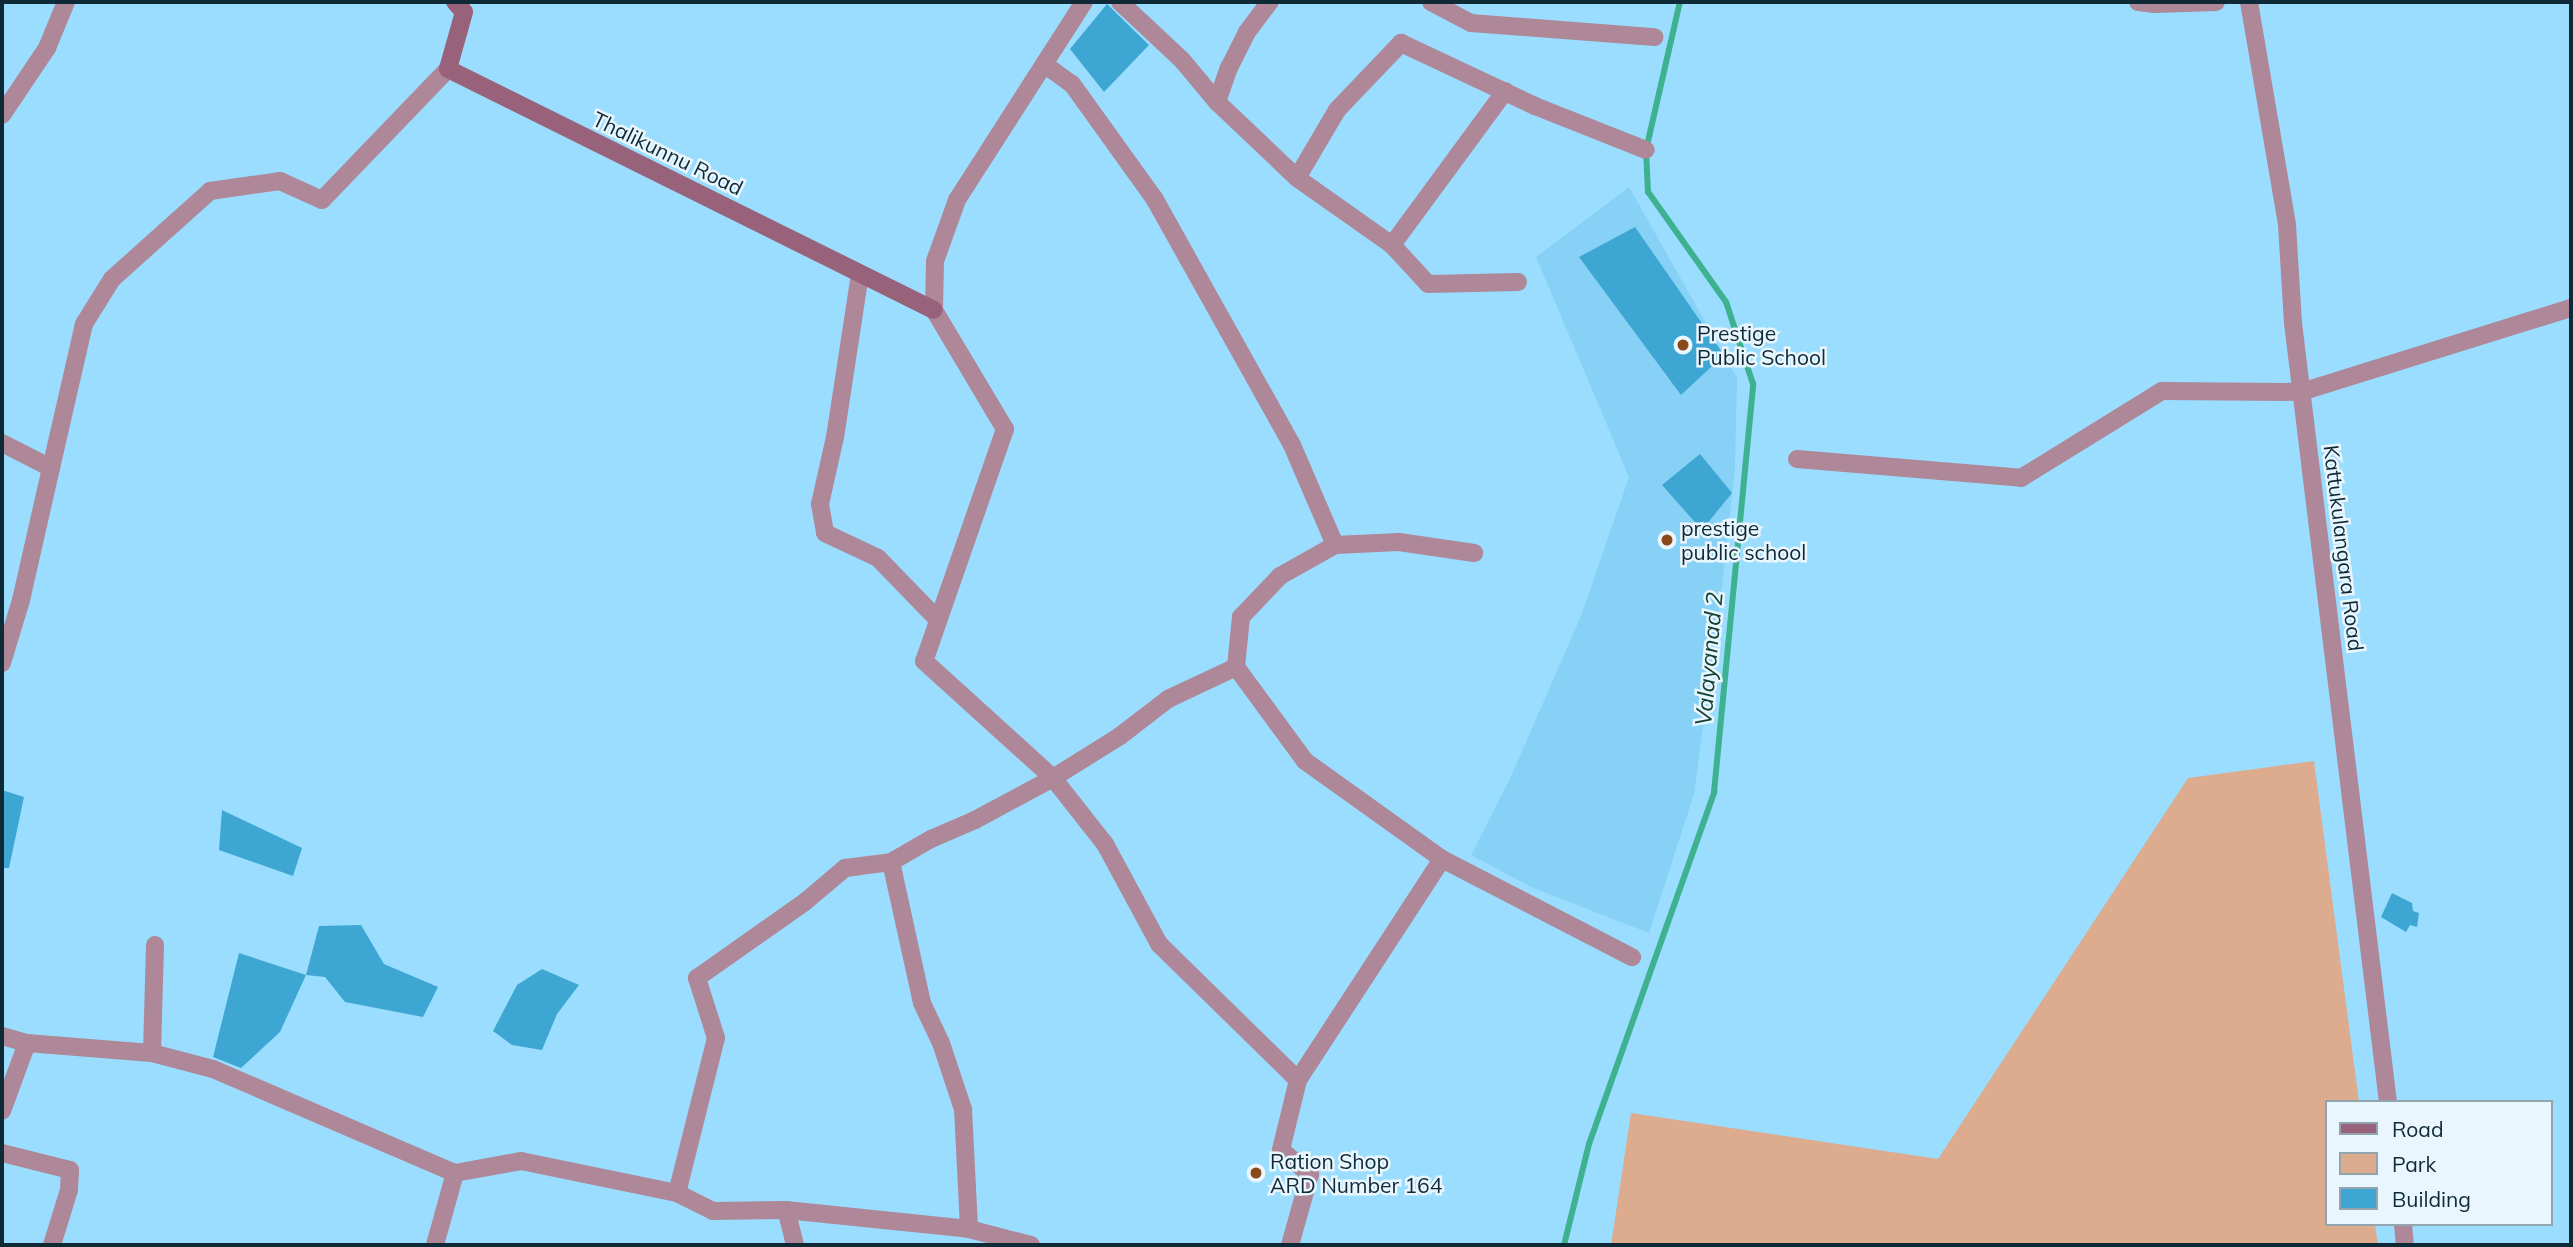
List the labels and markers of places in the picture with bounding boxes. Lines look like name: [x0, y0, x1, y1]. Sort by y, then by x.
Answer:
place label: Prestige Public School: [1697, 320, 1826, 370]
marker: Prestige Public School: [1675, 337, 1691, 353]
place label: prestige public school: [1681, 515, 1806, 565]
marker: prestige public school: [1659, 532, 1675, 548]
place label: Ration Shop ARD Number 164: [1270, 1148, 1442, 1198]
marker: Ration Shop ARD Number 164: [1248, 1165, 1264, 1181]

